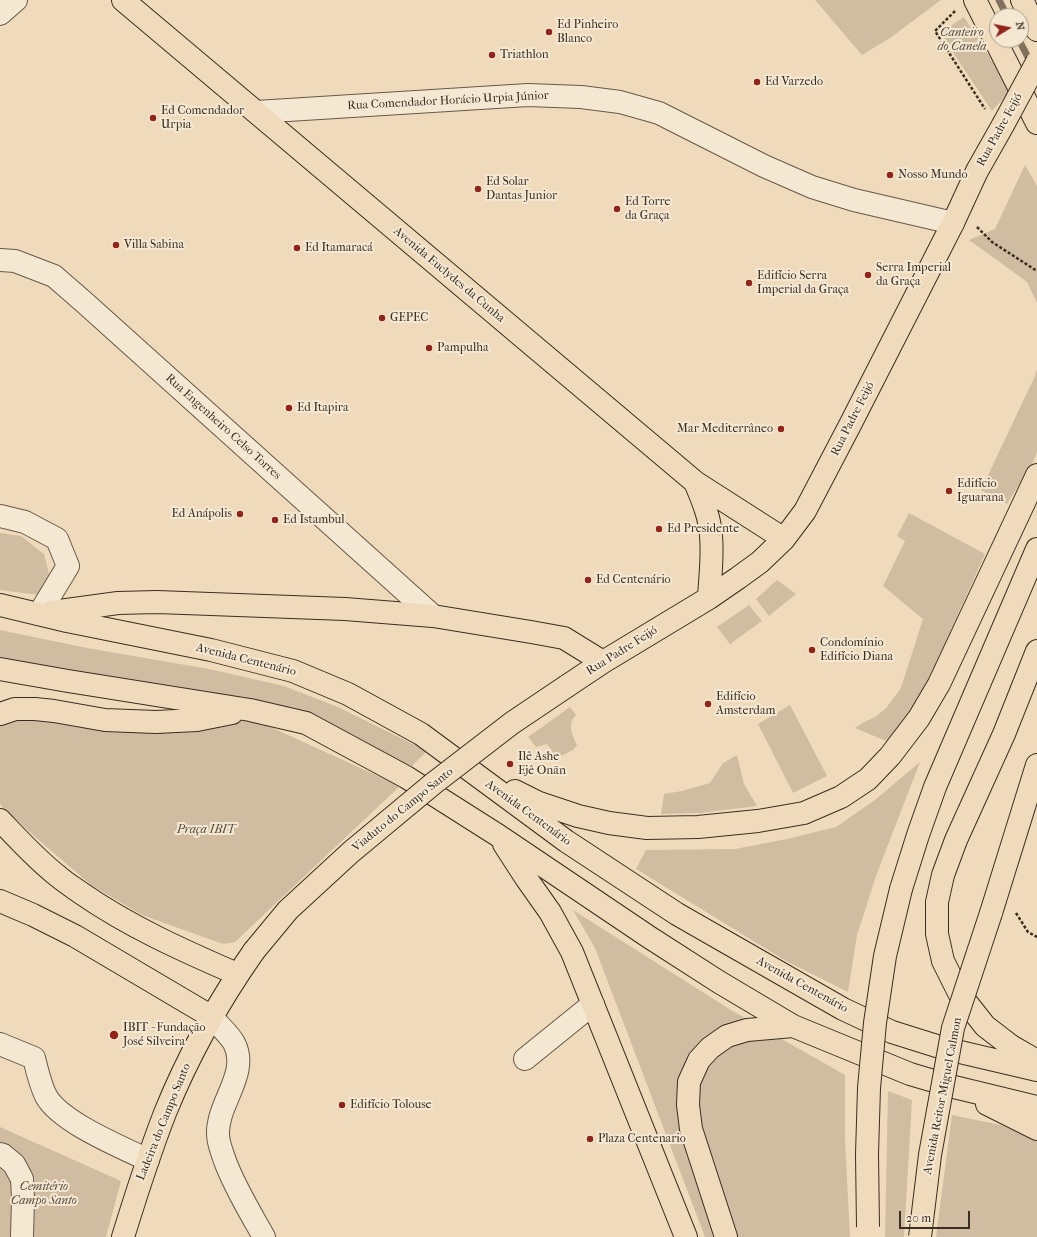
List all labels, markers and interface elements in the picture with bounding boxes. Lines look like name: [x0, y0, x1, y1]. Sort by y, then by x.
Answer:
north arrow: [989, 8, 1029, 48]
place label: Ed Pinheiro Blanco: [557, 18, 618, 46]
text: N: [1013, 21, 1027, 31]
park label: Canteiro do Canela: [938, 26, 986, 54]
marker: Ed Pinheiro Blanco: [544, 27, 554, 37]
place label: Triathlon: [500, 48, 549, 62]
marker: Triathlon: [487, 50, 497, 60]
place label: Ed Varzedo: [765, 75, 823, 89]
marker: Ed Varzedo: [752, 77, 762, 87]
street label: Rua Comendador Horácio Urpia Júnior: [347, 89, 549, 113]
street label: Rua Padre Feijó: [974, 91, 1026, 169]
place label: Ed Comendador Urpia: [161, 104, 244, 132]
marker: Ed Comendador Urpia: [148, 113, 158, 123]
place label: Nosso Mundo: [898, 168, 968, 182]
marker: Nosso Mundo: [885, 170, 895, 180]
place label: Ed Solar Dantas Junior: [486, 175, 557, 203]
marker: Ed Solar Dantas Junior: [473, 184, 483, 194]
place label: Ed Torre da Graça: [625, 195, 670, 223]
marker: Ed Torre da Graça: [612, 204, 622, 214]
street label: Avenida Euclydes da Cunha: [390, 224, 508, 326]
place label: Villa Sabina: [124, 238, 184, 252]
marker: Villa Sabina: [111, 240, 121, 250]
place label: Ed Itamaracá: [305, 241, 373, 255]
marker: Ed Itamaracá: [292, 243, 302, 253]
place label: Serra Imperial da Graça: [876, 261, 951, 289]
place label: Edifício Serra Imperial da Graça: [757, 269, 849, 297]
marker: Serra Imperial da Graça: [863, 270, 873, 280]
marker: Edifício Serra Imperial da Graça: [744, 278, 754, 288]
place label: GEPEC: [390, 311, 428, 325]
marker: GEPEC: [377, 313, 387, 323]
place label: Pampulha: [437, 341, 488, 355]
marker: Pampulha: [424, 343, 434, 353]
street label: Rua Engenheiro Celso Torres: [162, 371, 284, 483]
street label: Rua Padre Feijó: [828, 380, 878, 458]
place label: Ed Itapira: [297, 401, 348, 415]
marker: Ed Itapira: [284, 403, 294, 413]
place label: Mar Mediterrâneo: [677, 422, 773, 436]
marker: Mar Mediterrâneo: [776, 424, 786, 434]
place label: Edifício Iguarana: [957, 477, 1004, 505]
marker: Edifício Iguarana: [944, 486, 954, 496]
place label: Ed Anápolis: [171, 507, 232, 521]
marker: Ed Anápolis: [235, 509, 245, 519]
place label: Ed Istambul: [283, 513, 345, 527]
marker: Ed Istambul: [270, 515, 280, 525]
place label: Ed Presidente: [667, 522, 739, 536]
marker: Ed Presidente: [654, 524, 664, 534]
place label: Ed Centenário: [596, 573, 671, 587]
marker: Ed Centenário: [583, 575, 593, 585]
street label: Rua Padre Feijó: [584, 623, 660, 679]
place label: Condomínio Edifício Diana: [820, 636, 893, 664]
street label: Avenida Centenário: [194, 641, 298, 679]
marker: Condomínio Edifício Diana: [807, 645, 817, 655]
place label: Edifício Amsterdam: [716, 690, 775, 718]
marker: Edifício Amsterdam: [703, 699, 713, 709]
place label: Ilê Ashe Ejê Onãn: [518, 750, 566, 778]
marker: Ilê Ashe Ejê Onãn: [505, 759, 515, 769]
street label: Viaduto do Campo Santo: [349, 765, 457, 855]
street label: Avenida Centenário: [482, 777, 574, 849]
park label: Praça IBIT: [177, 823, 235, 837]
street label: Avenida Centenário: [754, 954, 850, 1016]
street label: Avenida Reitor Miguel Calmon: [921, 1016, 965, 1176]
place label: IBIT - Fundação José Silveira: [123, 1021, 206, 1049]
marker: IBIT - Fundação José Silveira: [108, 1029, 120, 1041]
street label: Ladeira do Campo Santo: [134, 1061, 194, 1183]
place label: Edifício Tolouse: [350, 1098, 432, 1112]
marker: Edifício Tolouse: [337, 1100, 347, 1110]
place label: Plaza Centenario: [598, 1132, 686, 1146]
marker: Plaza Centenario: [585, 1134, 595, 1144]
park label: Cemitério Campo Santo: [11, 1180, 77, 1208]
scale bar: [901, 1203, 972, 1229]
text: 20 m: [906, 1211, 931, 1225]

